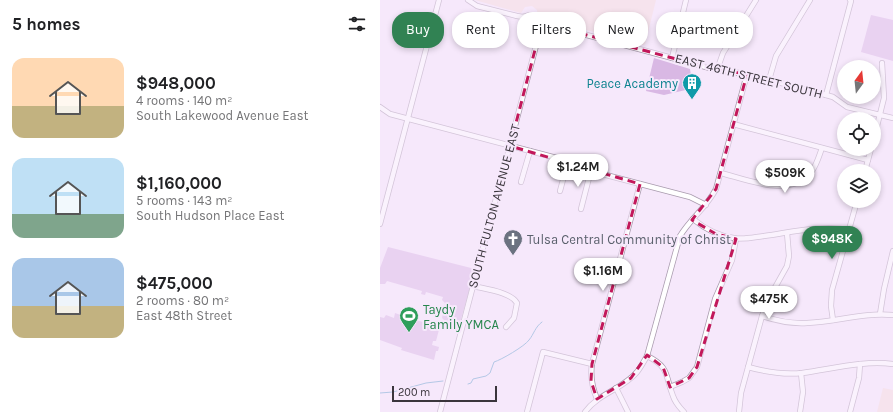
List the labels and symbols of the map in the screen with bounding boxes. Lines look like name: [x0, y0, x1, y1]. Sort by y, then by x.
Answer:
street label: EAST 46TH STREET SOUTH: [674, 50, 824, 102]
north arrow: [837, 60, 881, 104]
building icon: Peace Academy: [681, 72, 703, 100]
place label: Peace Academy: [587, 76, 678, 91]
street label: SOUTH FULTON AVENUE EAST: [465, 122, 523, 290]
pin: $1.24M: [545, 154, 611, 188]
pin: $509K: [757, 160, 813, 194]
pin: $948K: [804, 226, 860, 260]
church icon: Tulsa Central Community of Christ: [502, 228, 524, 256]
place label: Tulsa Central Community of Christ: [527, 232, 731, 247]
pin: $1.16M: [570, 258, 636, 292]
pin: $475K: [741, 286, 797, 320]
place label: Taydy Family YMCA: [423, 302, 500, 332]
sports icon: Taydy Family YMCA: [398, 305, 420, 333]
scale bar: [392, 384, 497, 403]

